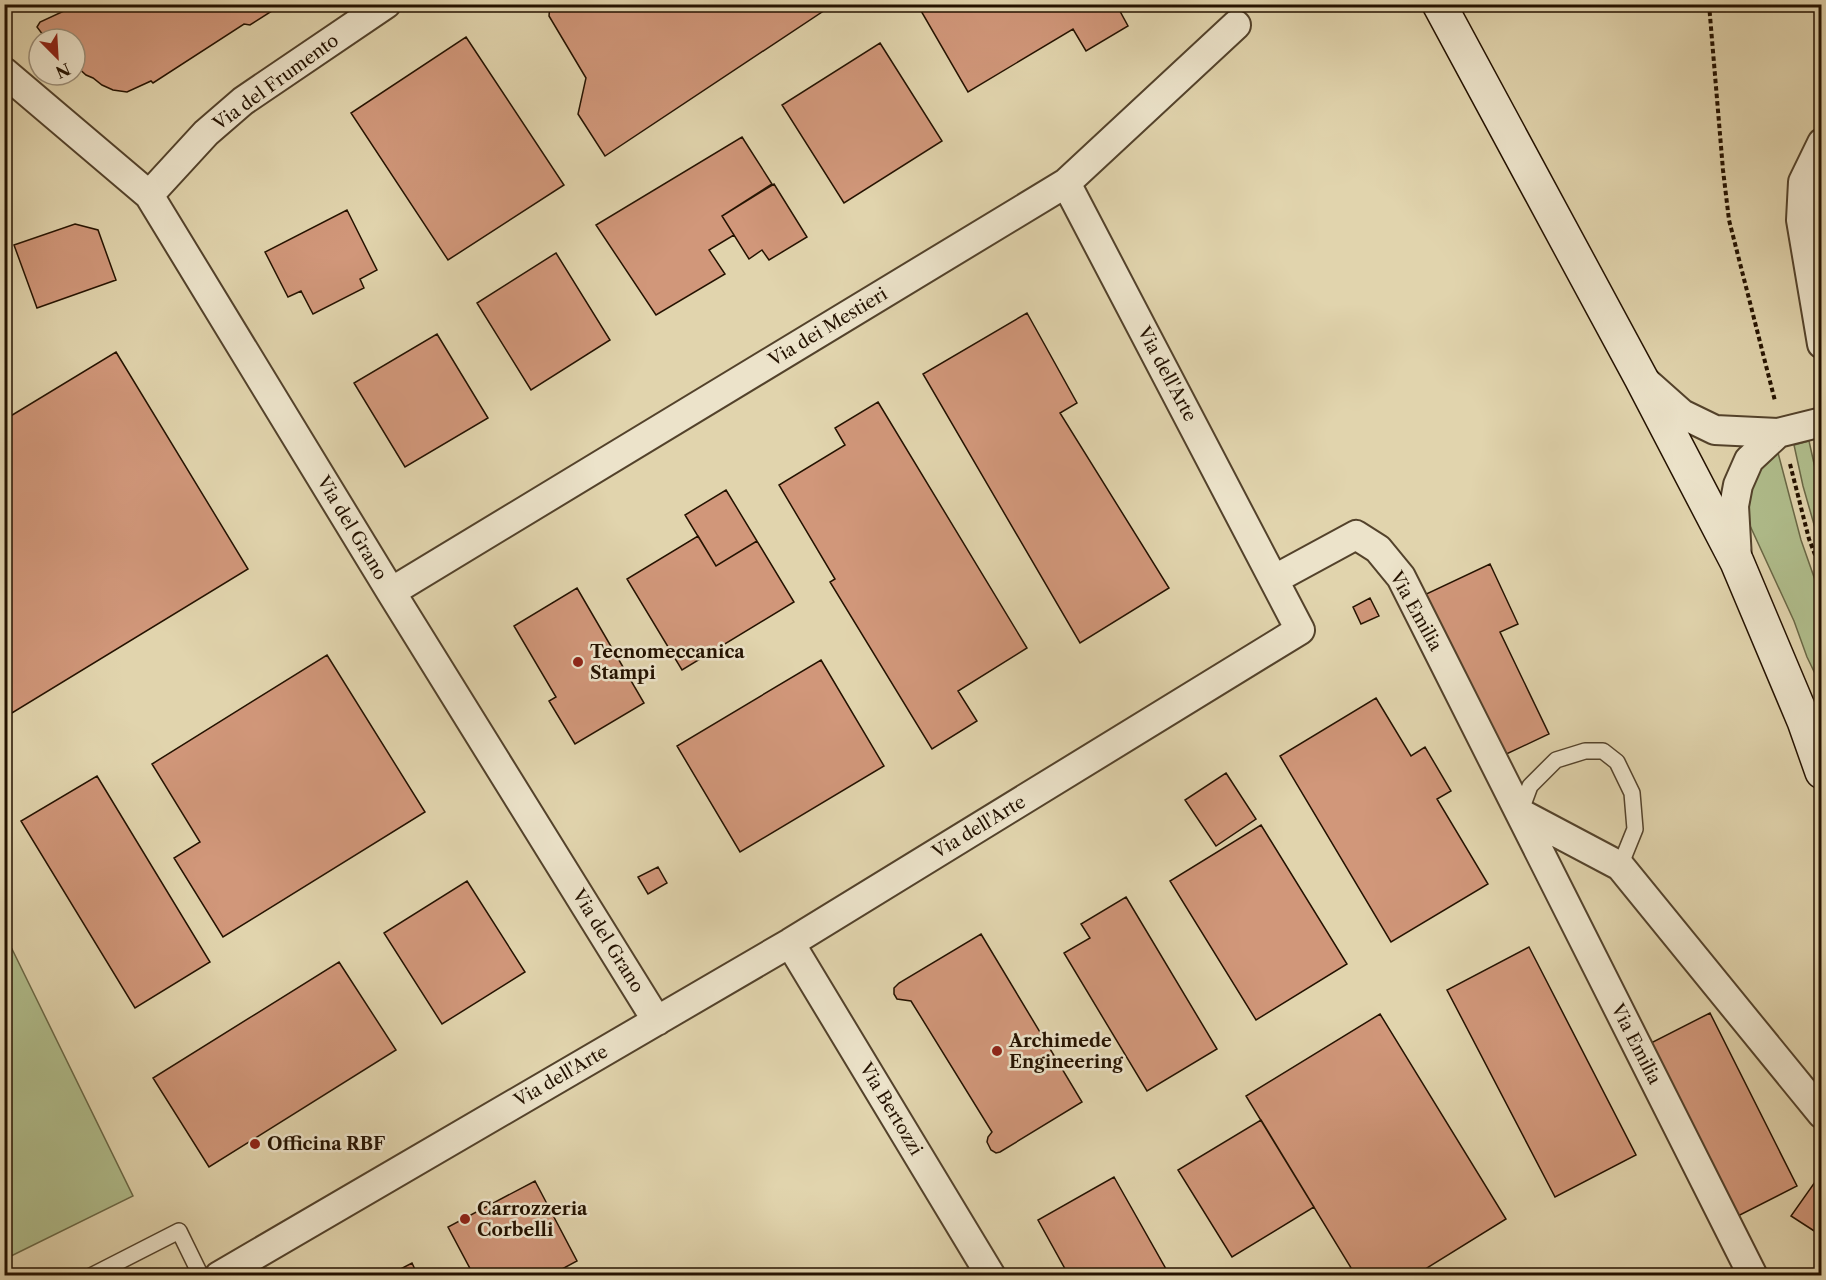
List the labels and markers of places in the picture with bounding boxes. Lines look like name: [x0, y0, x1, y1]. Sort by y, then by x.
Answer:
place label: Tecnomeccanica Stampi: [590, 641, 745, 684]
marker: Tecnomeccanica Stampi: [571, 655, 585, 669]
place label: Archimede Engineering: [1008, 1030, 1124, 1073]
marker: Archimede Engineering: [990, 1044, 1004, 1058]
place label: Officina RBF: [267, 1133, 385, 1155]
marker: Officina RBF: [248, 1137, 262, 1151]
place label: Carrozzeria Corbelli: [477, 1198, 588, 1241]
marker: Carrozzeria Corbelli: [458, 1212, 472, 1226]

